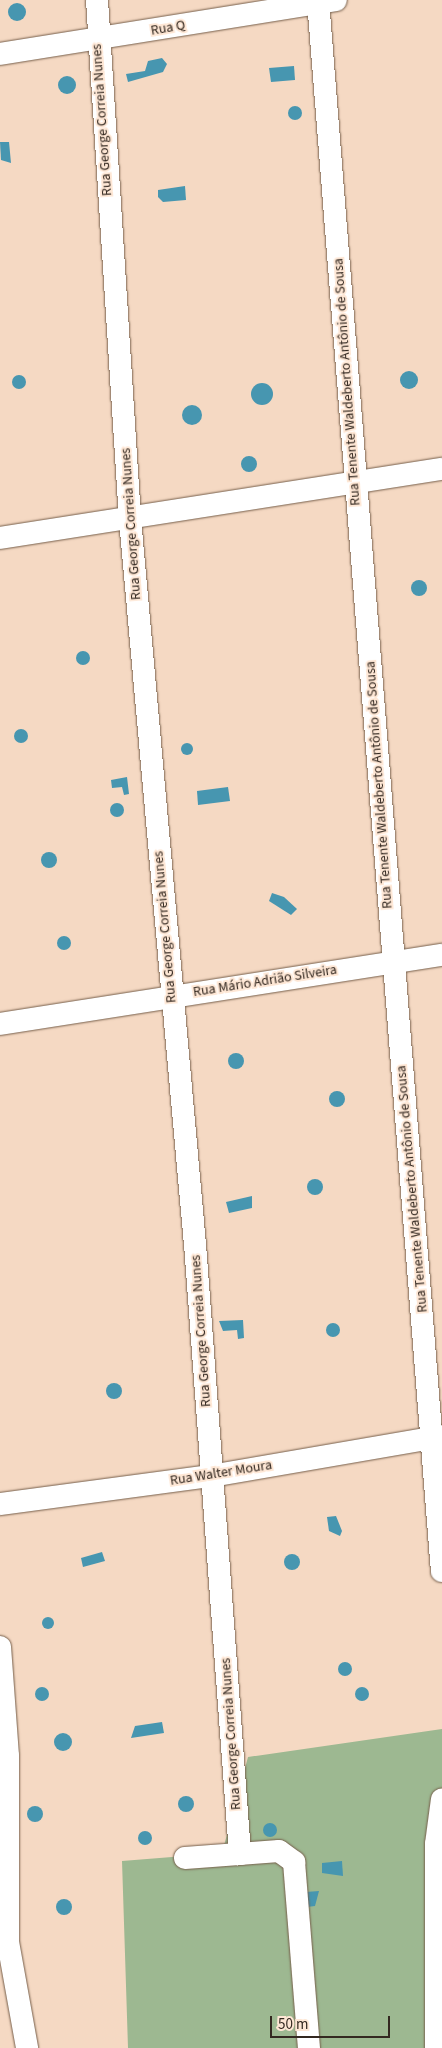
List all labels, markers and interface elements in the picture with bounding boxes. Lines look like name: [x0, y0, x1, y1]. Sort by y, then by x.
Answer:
street label: Rua Q: [149, 17, 187, 39]
street label: Rua George Correia Nunes: [88, 43, 116, 197]
street label: Rua Tenente Waldeberto Antônio de Sousa: [330, 258, 364, 506]
street label: Rua George Correia Nunes: [117, 447, 145, 601]
street label: Rua Tenente Waldeberto Antônio de Sousa: [362, 661, 396, 909]
street label: Rua George Correia Nunes: [150, 850, 180, 1004]
street label: Rua Mário Adrião Silveira: [192, 961, 338, 1001]
street label: Rua Tenente Waldeberto Antônio de Sousa: [393, 1065, 431, 1313]
street label: Rua George Correia Nunes: [187, 1254, 215, 1408]
street label: Rua Walter Moura: [169, 1457, 273, 1489]
street label: Rua George Correia Nunes: [217, 1657, 245, 1811]
scale bar: [272, 2006, 392, 2038]
text: 50 m: [278, 2014, 308, 2035]

